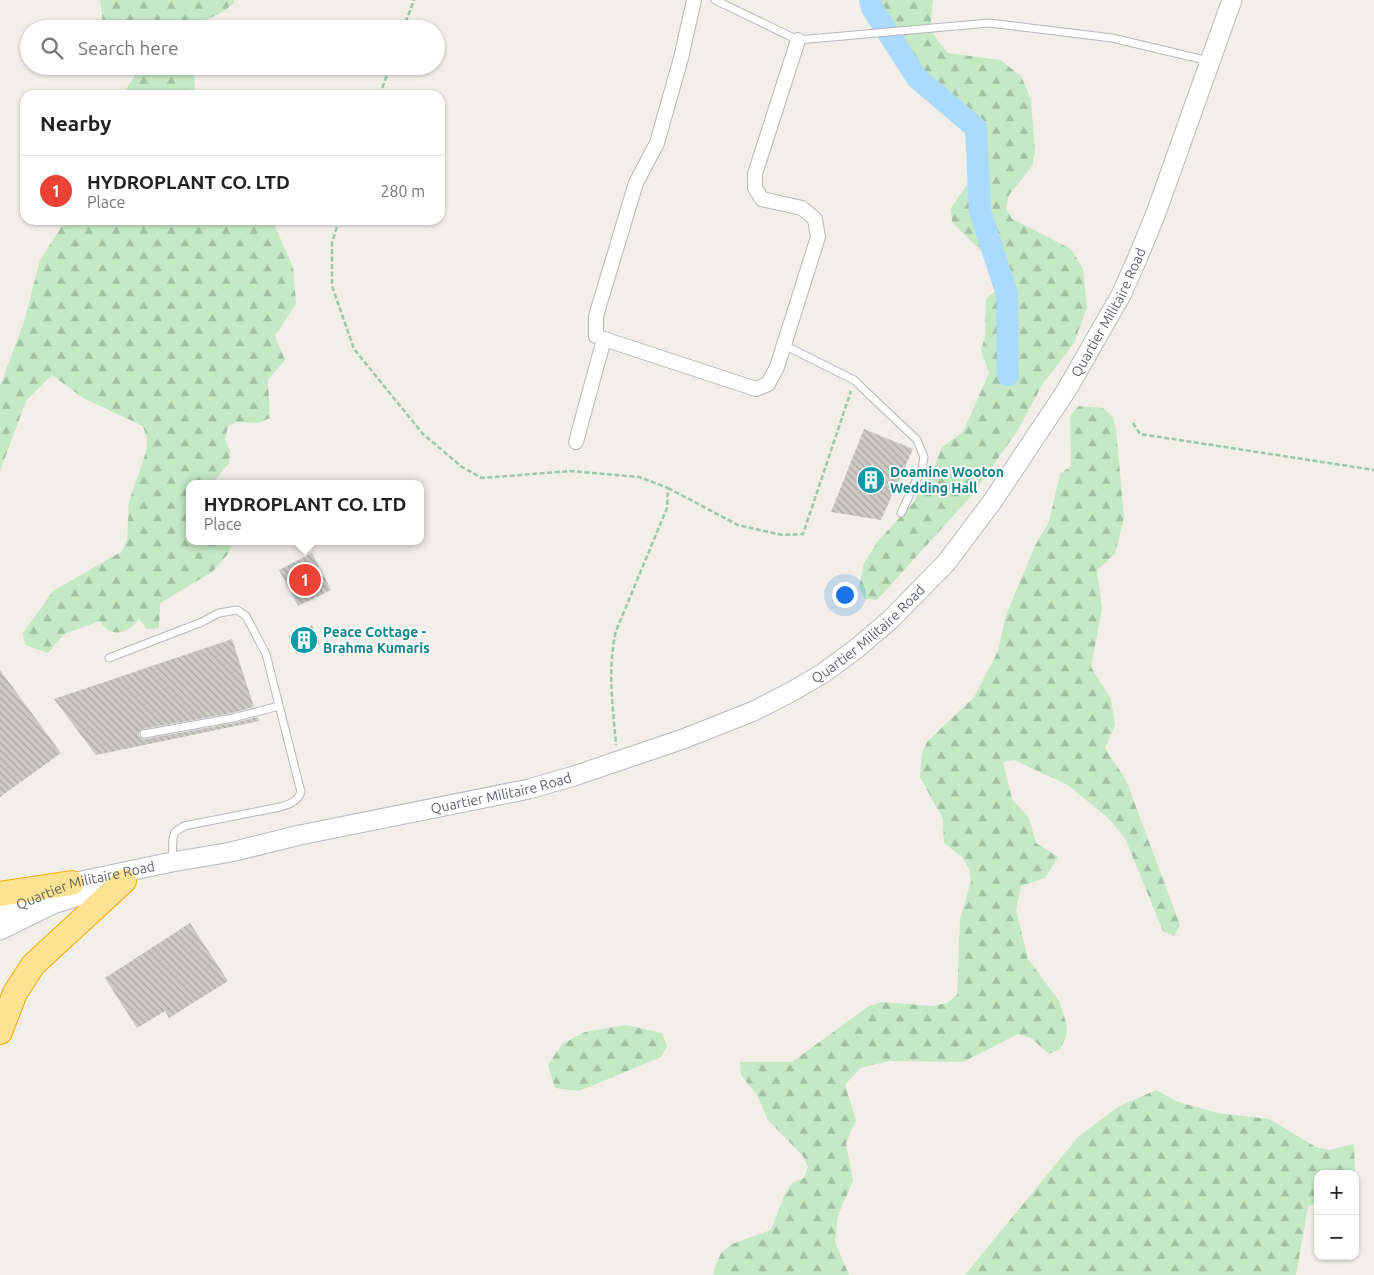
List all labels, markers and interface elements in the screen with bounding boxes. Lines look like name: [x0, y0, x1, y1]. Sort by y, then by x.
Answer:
search box: [20, 20, 445, 75]
icon: search: [38, 34, 66, 62]
text: Search here: [78, 37, 178, 59]
text: Nearby: [40, 111, 111, 135]
text: HYDROPLANT CO. LTD: [87, 171, 290, 193]
text: 1: [51, 182, 61, 200]
text: 280 m: [380, 182, 425, 200]
text: Place: [87, 193, 125, 211]
street label: Quartier Militaire Road: [1068, 246, 1149, 380]
place label: Doamine Wooton Wedding Hall: [890, 464, 1004, 496]
building icon: Doamine Wooton Wedding Hall: [856, 465, 886, 495]
popup: [186, 480, 424, 545]
text: HYDROPLANT CO. LTD: [204, 493, 406, 515]
text: Place: [204, 515, 242, 533]
pin: 1: [289, 561, 321, 599]
street label: Quartier Militaire Road: [809, 582, 928, 686]
your location: [832, 582, 858, 608]
place label: Peace Cottage - Brahma Kumaris: [323, 624, 430, 656]
building icon: Peace Cottage - Brahma Kumaris: [289, 625, 319, 655]
street label: Quartier Militaire Road: [429, 769, 573, 817]
street label: Quartier Militaire Road: [14, 858, 156, 913]
map controls: [1314, 1170, 1359, 1260]
button: +: [1314, 1170, 1359, 1215]
button: −: [1314, 1215, 1359, 1260]

